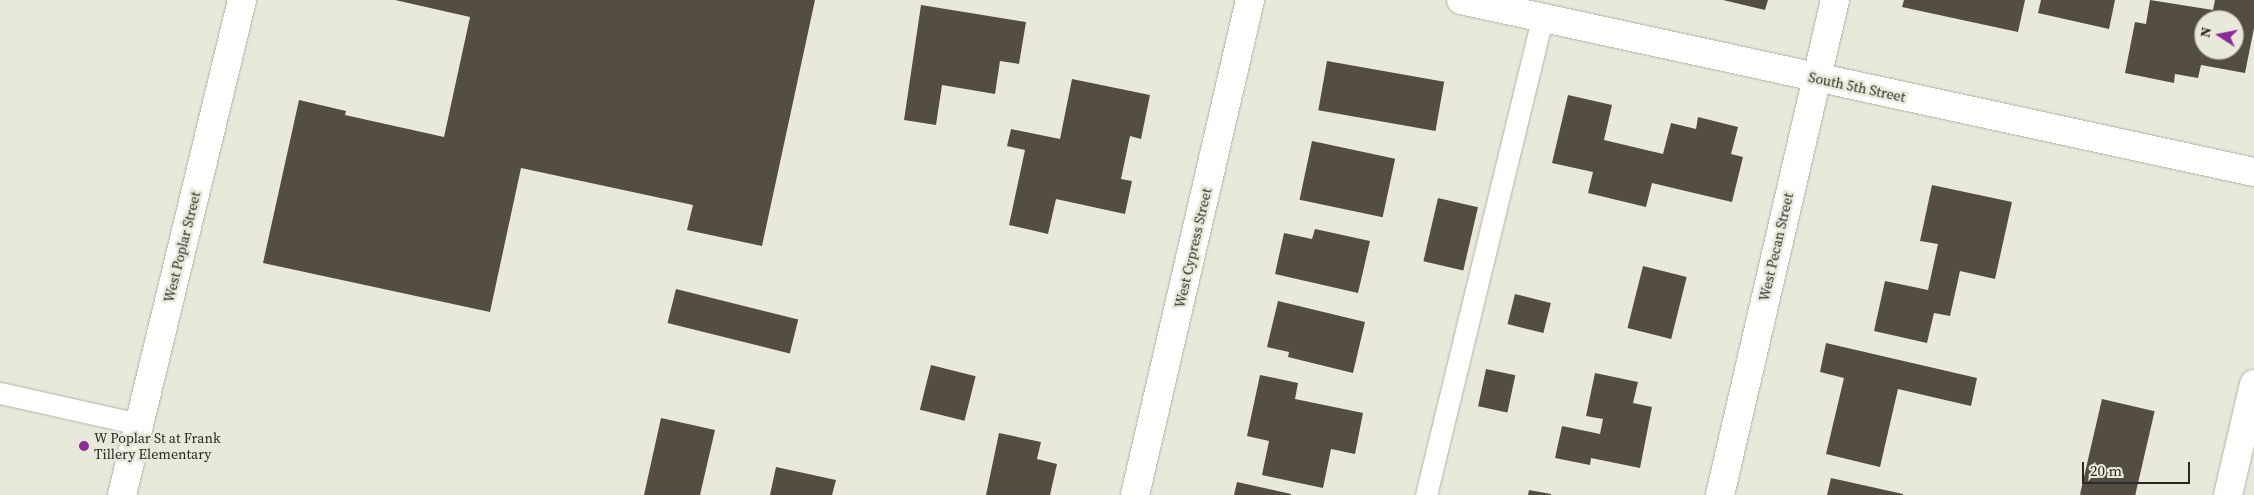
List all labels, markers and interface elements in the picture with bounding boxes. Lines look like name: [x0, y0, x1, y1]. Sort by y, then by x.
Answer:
north arrow: [2194, 10, 2244, 60]
text: N: [2194, 25, 2216, 39]
street label: South 5th Street: [1807, 69, 1907, 105]
street label: West Cypress Street: [1171, 187, 1215, 309]
street label: West Poplar Street: [160, 190, 204, 304]
street label: West Pecan Street: [1755, 191, 1797, 303]
place label: W Poplar St at Frank Tillery Elementary: [94, 430, 221, 462]
marker: W Poplar St at Frank Tillery Elementary: [78, 440, 90, 452]
scale bar: [2084, 452, 2192, 484]
text: 20 m: [2090, 460, 2122, 481]

